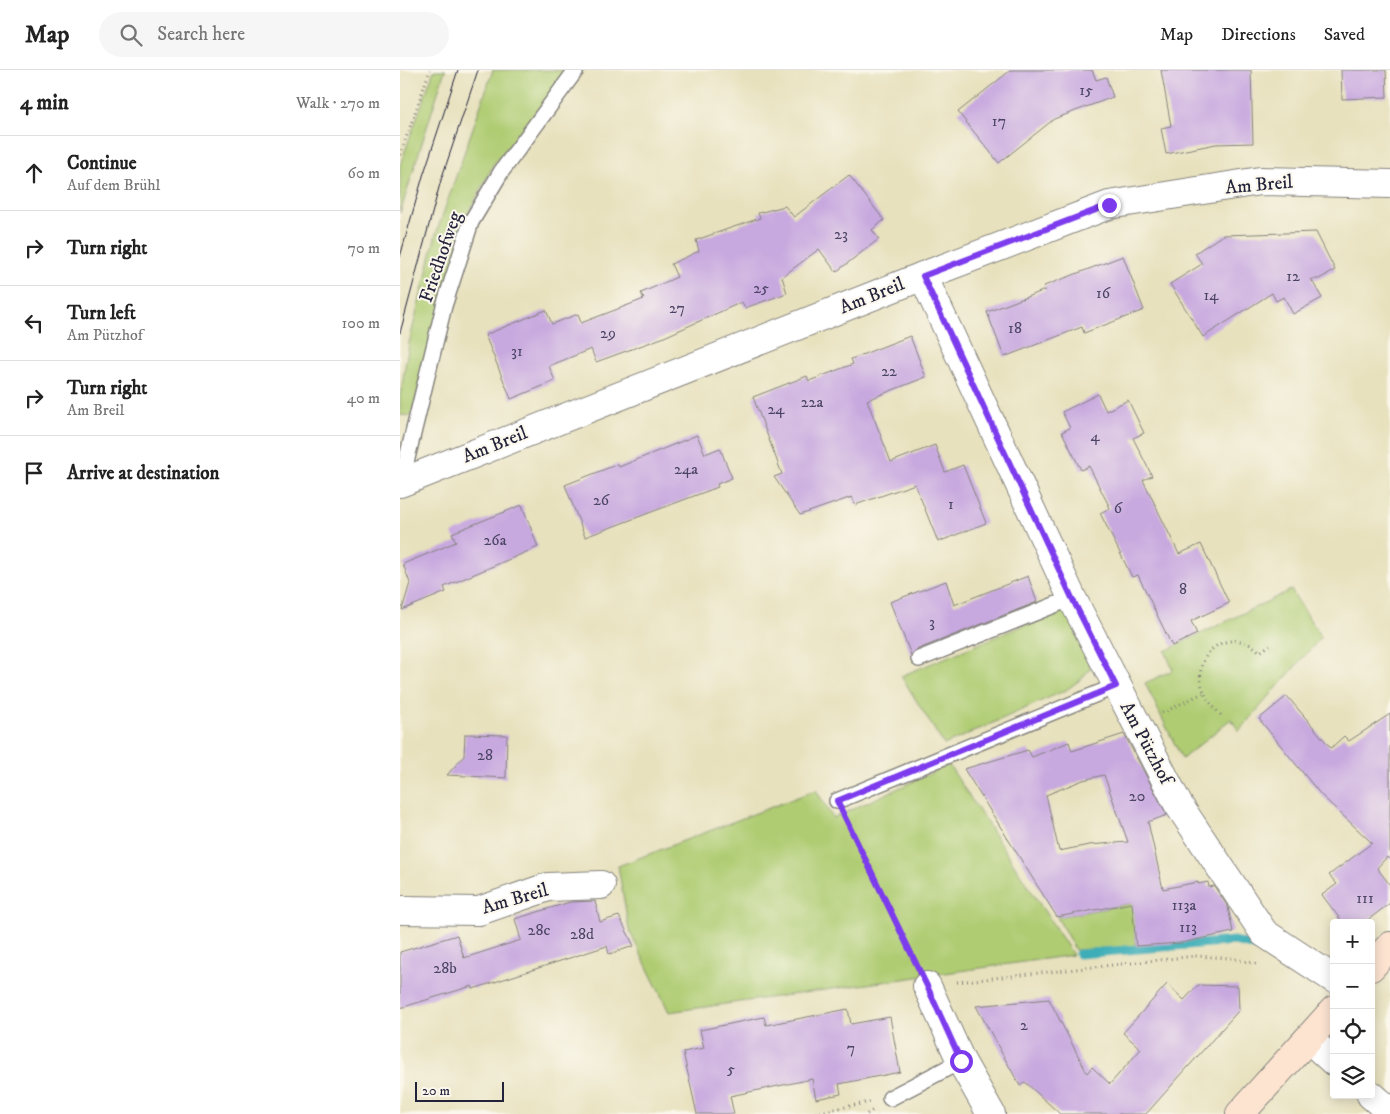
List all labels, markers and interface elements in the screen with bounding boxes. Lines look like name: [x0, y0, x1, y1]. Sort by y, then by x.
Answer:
search box: [99, 12, 449, 57]
text: Map: [25, 20, 69, 50]
icon: search: [117, 21, 145, 49]
text: Search here: [157, 23, 245, 46]
text: Map: [1160, 24, 1193, 46]
text: Directions: [1221, 24, 1296, 46]
text: Saved: [1324, 24, 1365, 46]
house number: 15: [1079, 80, 1093, 100]
text: 4 min: [20, 90, 69, 116]
text: Walk · 270 m: [296, 93, 380, 113]
house number: 17: [992, 111, 1006, 131]
text: Continue: [67, 152, 137, 175]
icon: ahead: [20, 159, 48, 187]
text: 60 m: [348, 163, 380, 183]
street label: Am Breil: [1224, 171, 1294, 199]
text: Auf dem Brühl: [67, 175, 160, 195]
route end: [1098, 194, 1121, 217]
street label: Friedhofweg: [415, 208, 468, 305]
house number: 23: [834, 224, 848, 244]
icon: right: [20, 234, 48, 262]
text: Turn right: [67, 237, 147, 260]
text: 70 m: [348, 238, 380, 258]
house number: 12: [1286, 266, 1300, 286]
street label: Am Breil: [836, 273, 908, 319]
house number: 25: [753, 278, 769, 298]
house number: 16: [1096, 283, 1111, 303]
house number: 14: [1203, 285, 1219, 305]
house number: 27: [669, 298, 685, 318]
text: Turn left: [67, 302, 136, 325]
icon: left: [20, 309, 48, 337]
text: 100 m: [342, 313, 380, 333]
house number: 18: [1008, 318, 1022, 338]
house number: 29: [600, 323, 616, 343]
text: Am Pützhof: [67, 325, 143, 345]
house number: 31: [511, 341, 523, 361]
house number: 22: [881, 361, 897, 381]
text: Turn right: [67, 377, 147, 400]
icon: right: [20, 384, 48, 412]
text: 40 m: [347, 388, 380, 408]
house number: 22a: [801, 392, 823, 412]
house number: 24: [767, 399, 785, 419]
text: Am Breil: [67, 400, 124, 420]
street label: Am Breil: [459, 422, 531, 468]
house number: 4: [1090, 426, 1100, 446]
icon: arrive: [20, 459, 48, 487]
house number: 24a: [674, 459, 698, 479]
text: Arrive at destination: [67, 462, 219, 485]
house number: 26: [593, 490, 610, 510]
house number: 1: [948, 494, 954, 514]
house number: 6: [1114, 498, 1123, 518]
house number: 26a: [484, 530, 507, 550]
house number: 8: [1179, 579, 1187, 599]
house number: 3: [929, 612, 935, 632]
street label: Am Pützhof: [1115, 698, 1179, 791]
house number: 28: [477, 745, 493, 765]
house number: 20: [1129, 786, 1145, 806]
street label: Am Breil: [479, 879, 551, 919]
house number: 111: [1356, 888, 1374, 908]
house number: 113a: [1172, 895, 1196, 915]
house number: 113: [1179, 917, 1197, 937]
map controls: [1330, 919, 1375, 1099]
button: +: [1330, 919, 1375, 964]
house number: 28c: [528, 920, 550, 940]
house number: 28d: [570, 924, 594, 944]
house number: 28b: [433, 958, 457, 978]
button: −: [1330, 964, 1375, 1009]
button: locate: [1330, 1009, 1375, 1054]
house number: 2: [1020, 1015, 1028, 1035]
house number: 7: [847, 1038, 855, 1058]
route start: [950, 1050, 973, 1073]
button: layers: [1330, 1054, 1375, 1099]
house number: 5: [727, 1059, 735, 1079]
scale bar: [415, 1079, 504, 1102]
text: 20 m: [422, 1082, 450, 1100]

